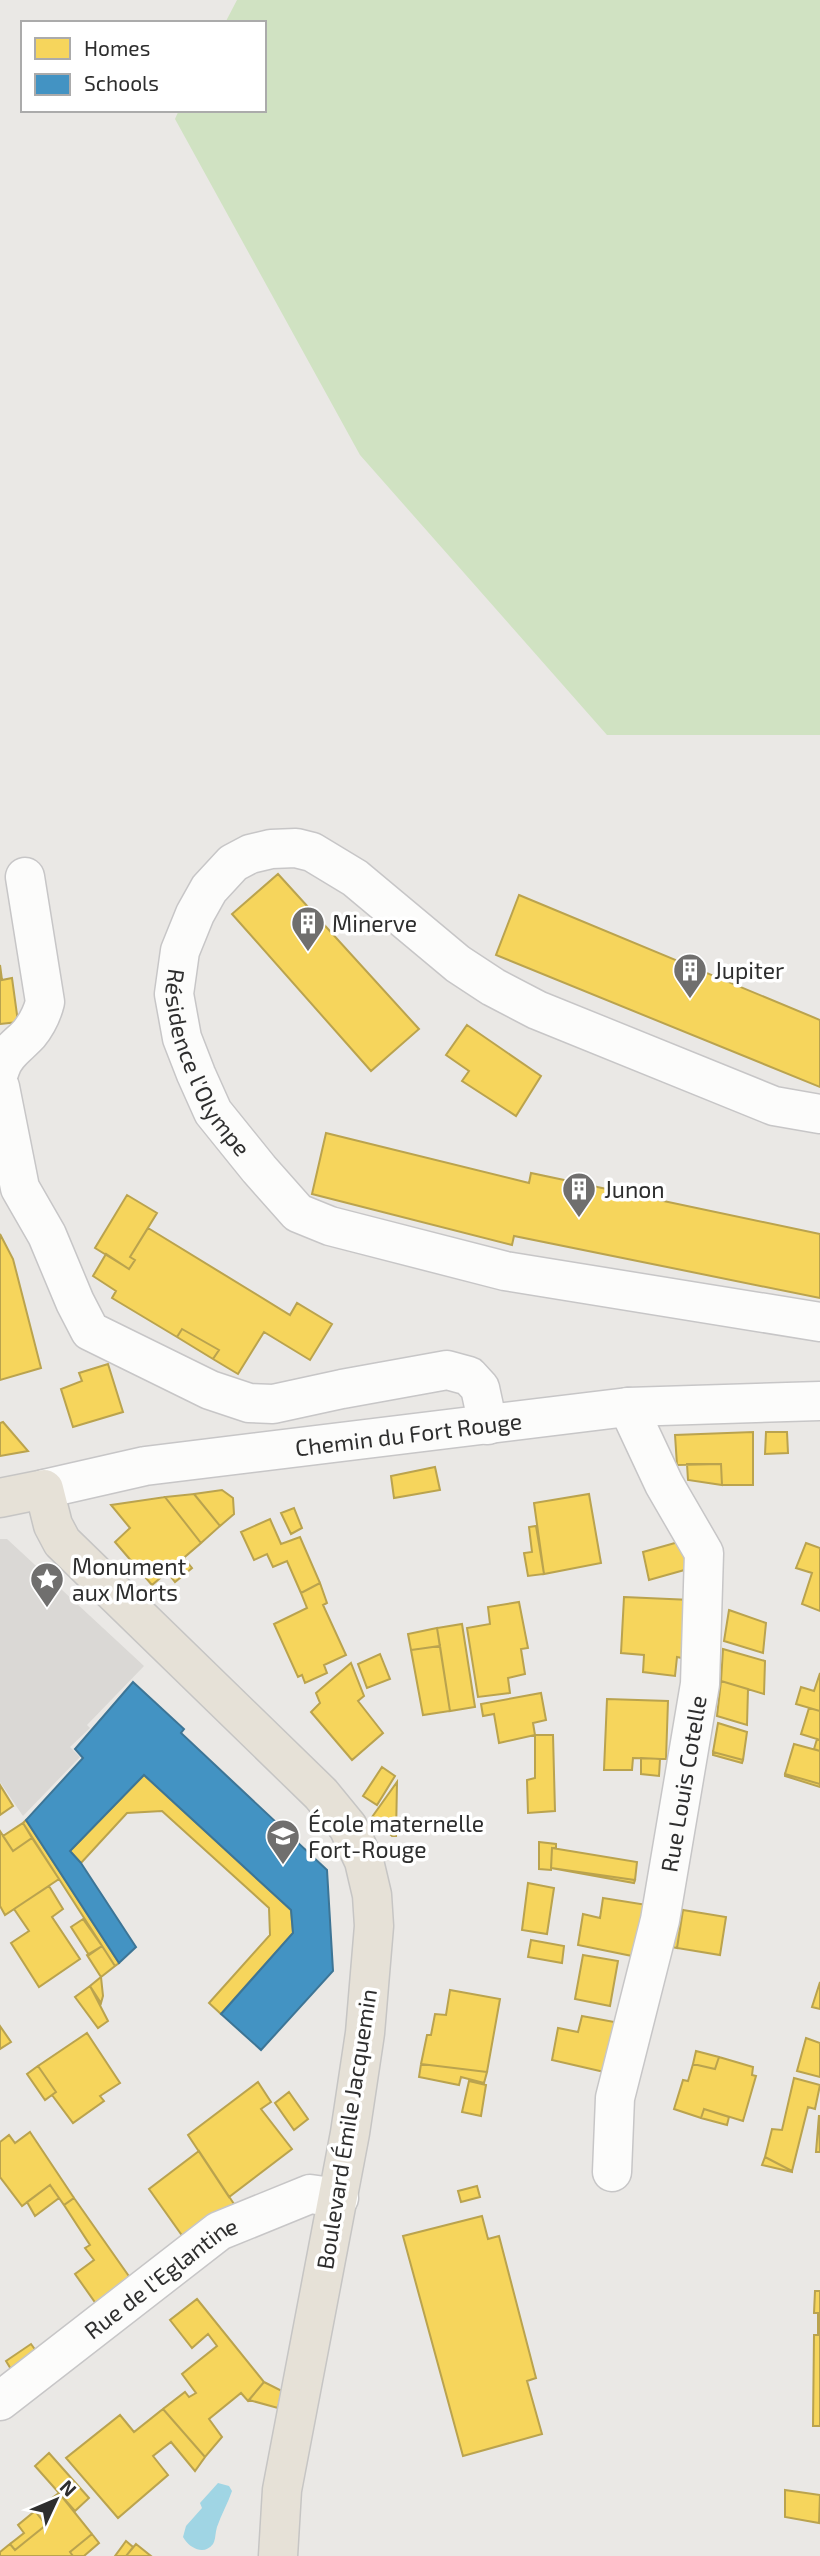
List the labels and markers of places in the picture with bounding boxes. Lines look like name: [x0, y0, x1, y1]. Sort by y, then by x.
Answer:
building icon: Minerve: [289, 904, 327, 953]
place label: Minerve: [332, 909, 417, 937]
building icon: Jupiter: [671, 951, 709, 1000]
place label: Jupiter: [714, 956, 784, 984]
building icon: Junon: [560, 1170, 598, 1219]
place label: Junon: [604, 1175, 665, 1203]
place label: Monument aux Morts: [72, 1552, 187, 1606]
place icon: Monument aux Morts: [28, 1560, 66, 1609]
place label: École maternelle Fort-Rouge: [308, 1809, 484, 1863]
school or university icon: École maternelle Fort-Rouge: [264, 1817, 302, 1866]

